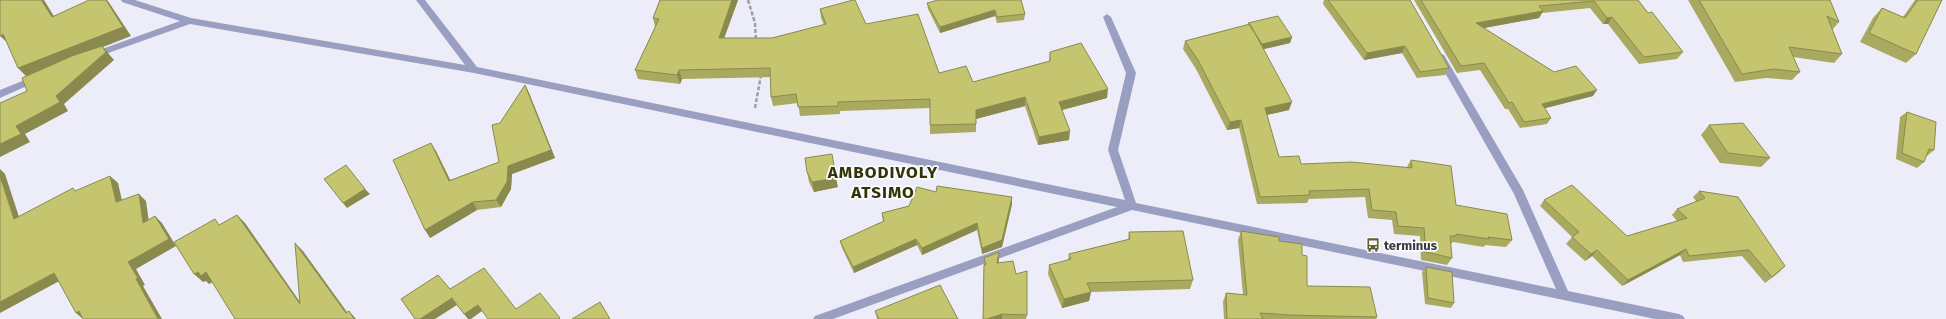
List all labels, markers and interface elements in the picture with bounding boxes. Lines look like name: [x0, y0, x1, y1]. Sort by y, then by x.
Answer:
district label: AMBODIVOLY ATSIMO: [827, 162, 938, 203]
bus stop icon: terminus: [1365, 237, 1381, 253]
place label: terminus: [1384, 238, 1438, 253]

